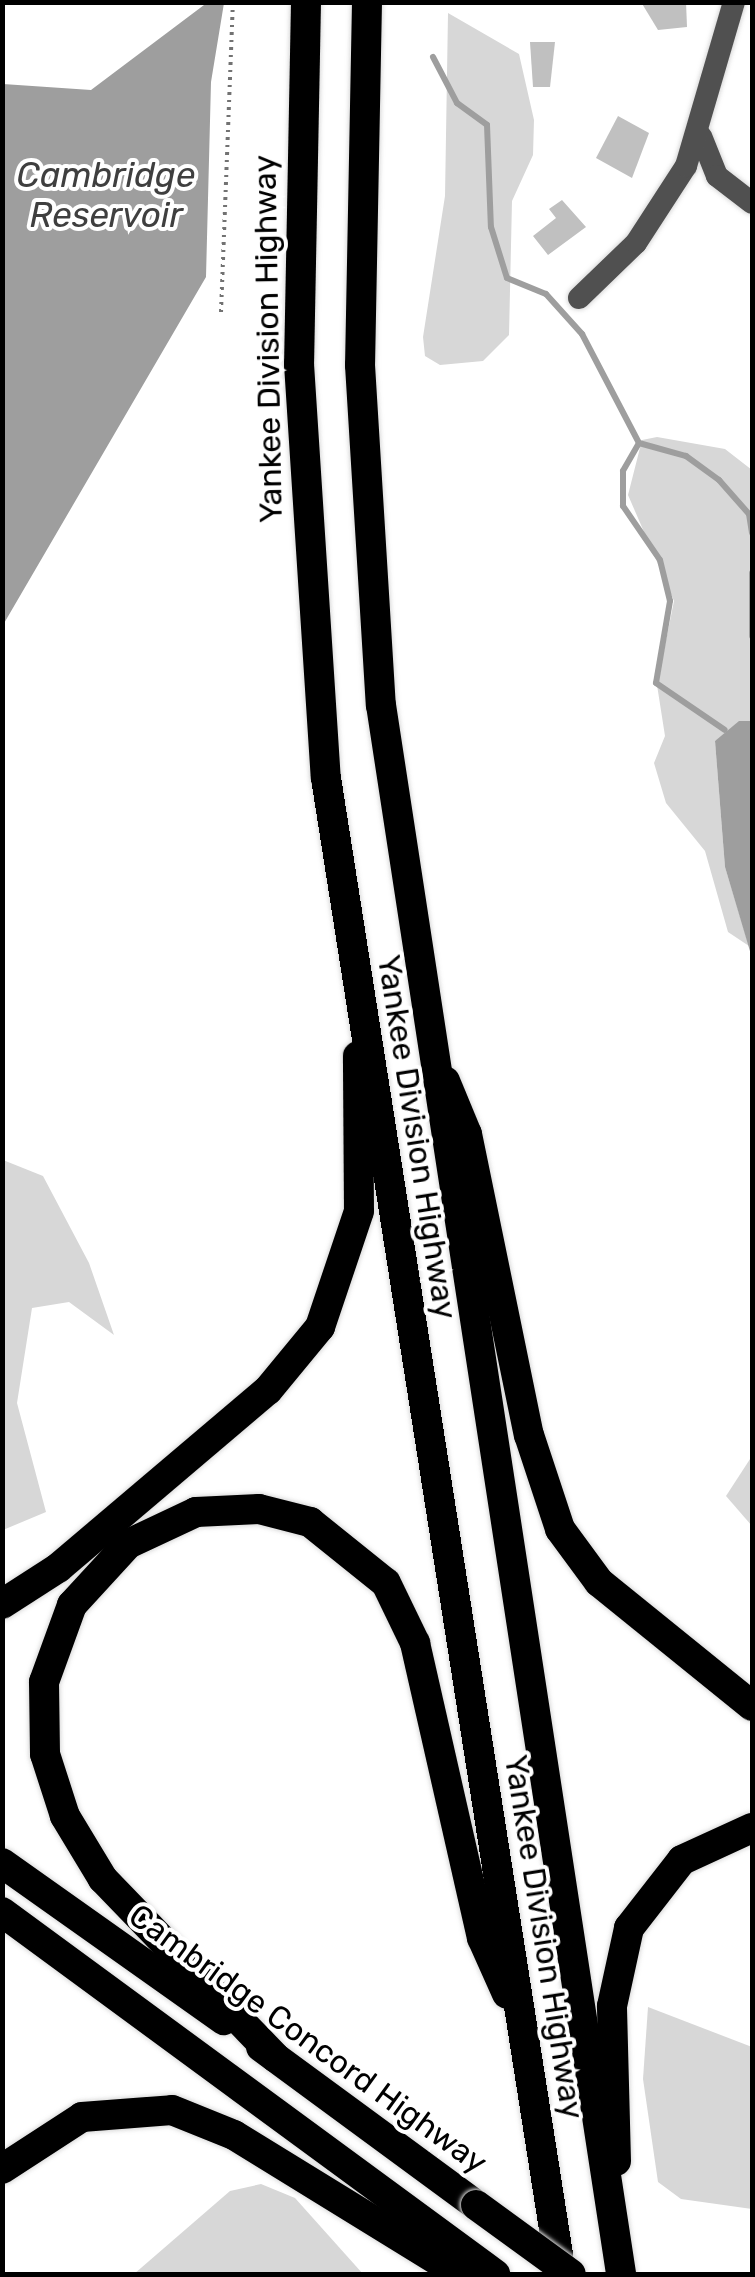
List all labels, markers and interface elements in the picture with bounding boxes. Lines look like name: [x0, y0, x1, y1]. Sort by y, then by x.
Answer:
water label: Cambridge Reservoir: [17, 154, 195, 236]
street label: Yankee Division Highway: [246, 155, 290, 523]
street label: Yankee Division Highway: [369, 952, 465, 1322]
street label: Yankee Division Highway: [496, 1752, 592, 2122]
street label: Cambridge Concord Highway: [121, 1896, 495, 2182]

